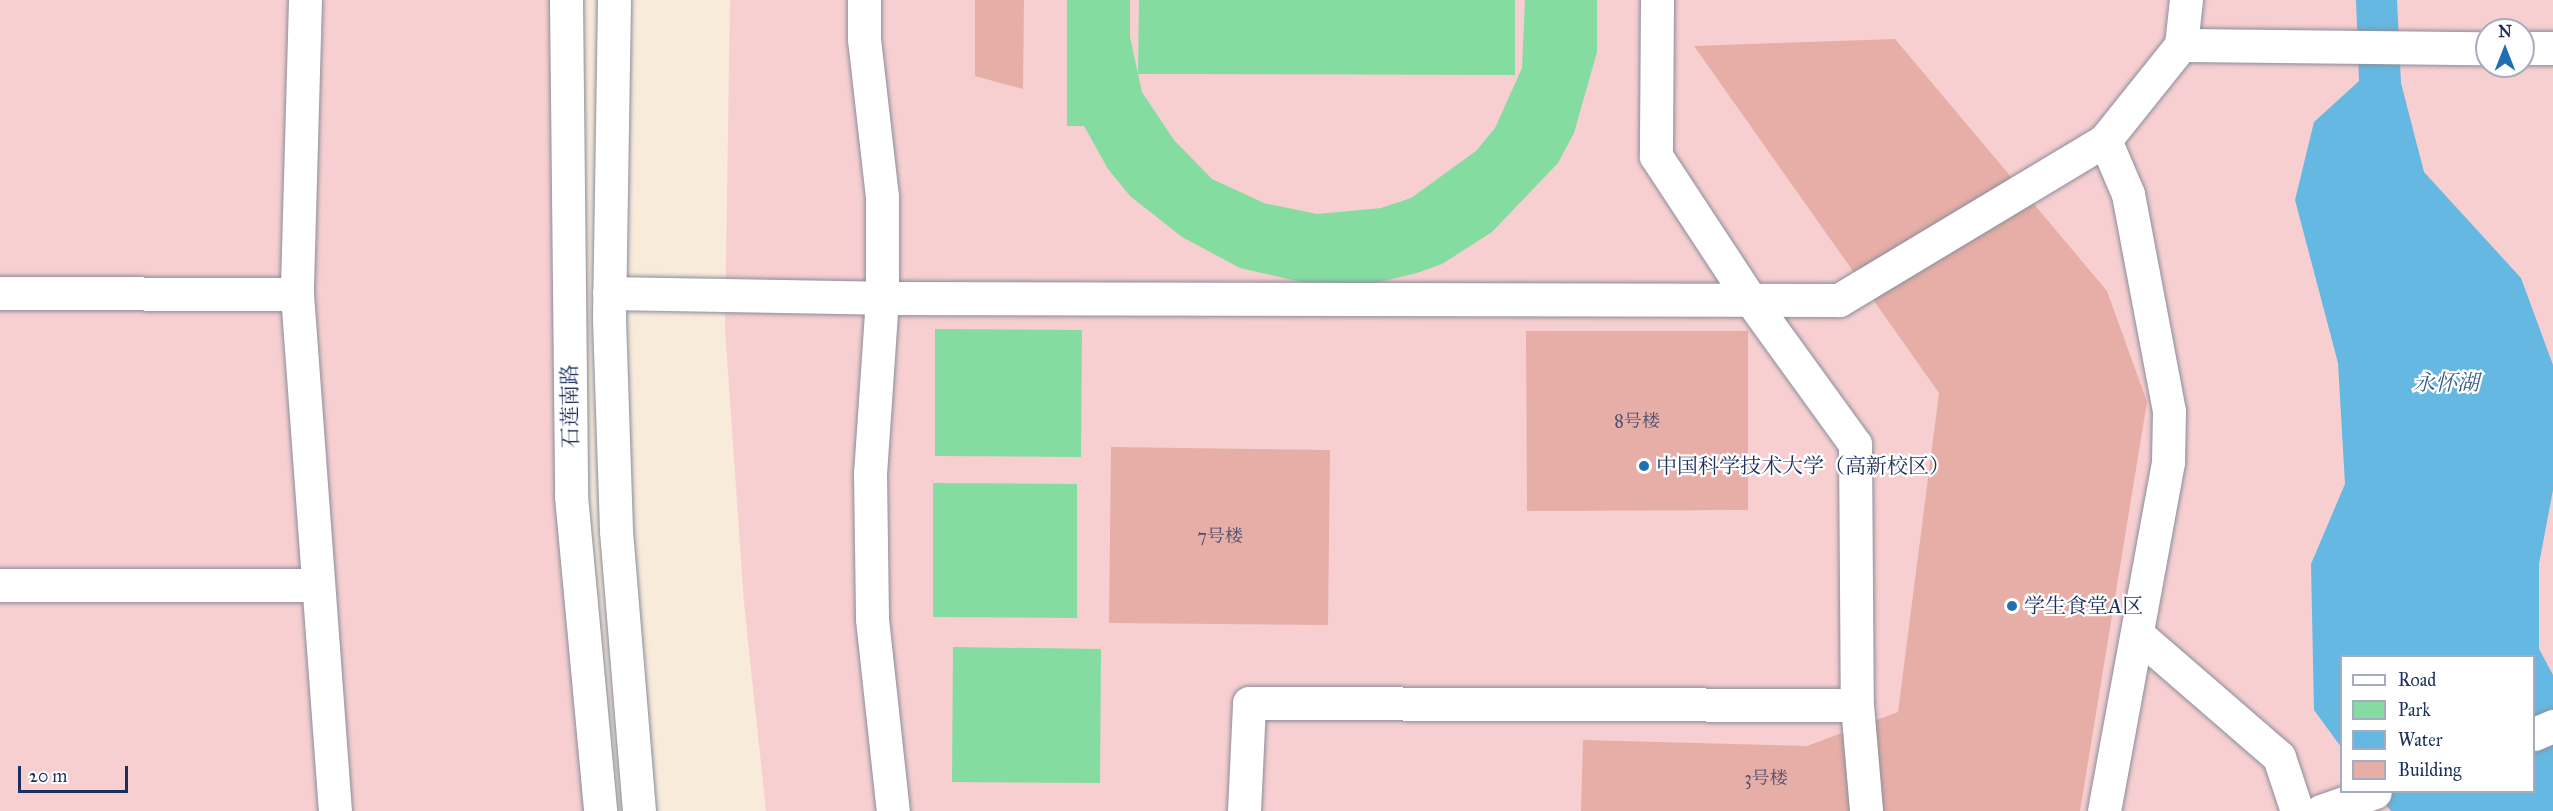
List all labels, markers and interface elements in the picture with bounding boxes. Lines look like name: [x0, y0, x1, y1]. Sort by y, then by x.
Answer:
north arrow: [2475, 18, 2535, 78]
text: N: [2498, 22, 2512, 41]
street label: 石莲南路: [557, 364, 583, 448]
water label: 永怀湖: [2413, 370, 2479, 396]
house number: 8号楼: [1614, 410, 1660, 432]
place label: 中国科学技术大学（高新校区）: [1656, 453, 1950, 479]
marker: 中国科学技术大学（高新校区）: [1637, 459, 1651, 473]
house number: 7号楼: [1197, 525, 1243, 547]
place label: 学生食堂A区: [2024, 593, 2143, 619]
marker: 学生食堂A区: [2005, 599, 2019, 613]
legend: [2340, 655, 2535, 793]
text: Road: [2398, 669, 2436, 691]
text: Park: [2398, 699, 2431, 721]
text: Water: [2398, 729, 2442, 751]
scale bar: [21, 754, 130, 792]
text: Building: [2398, 759, 2461, 781]
text: 20 m: [29, 765, 67, 787]
house number: 3号楼: [1744, 767, 1788, 789]

